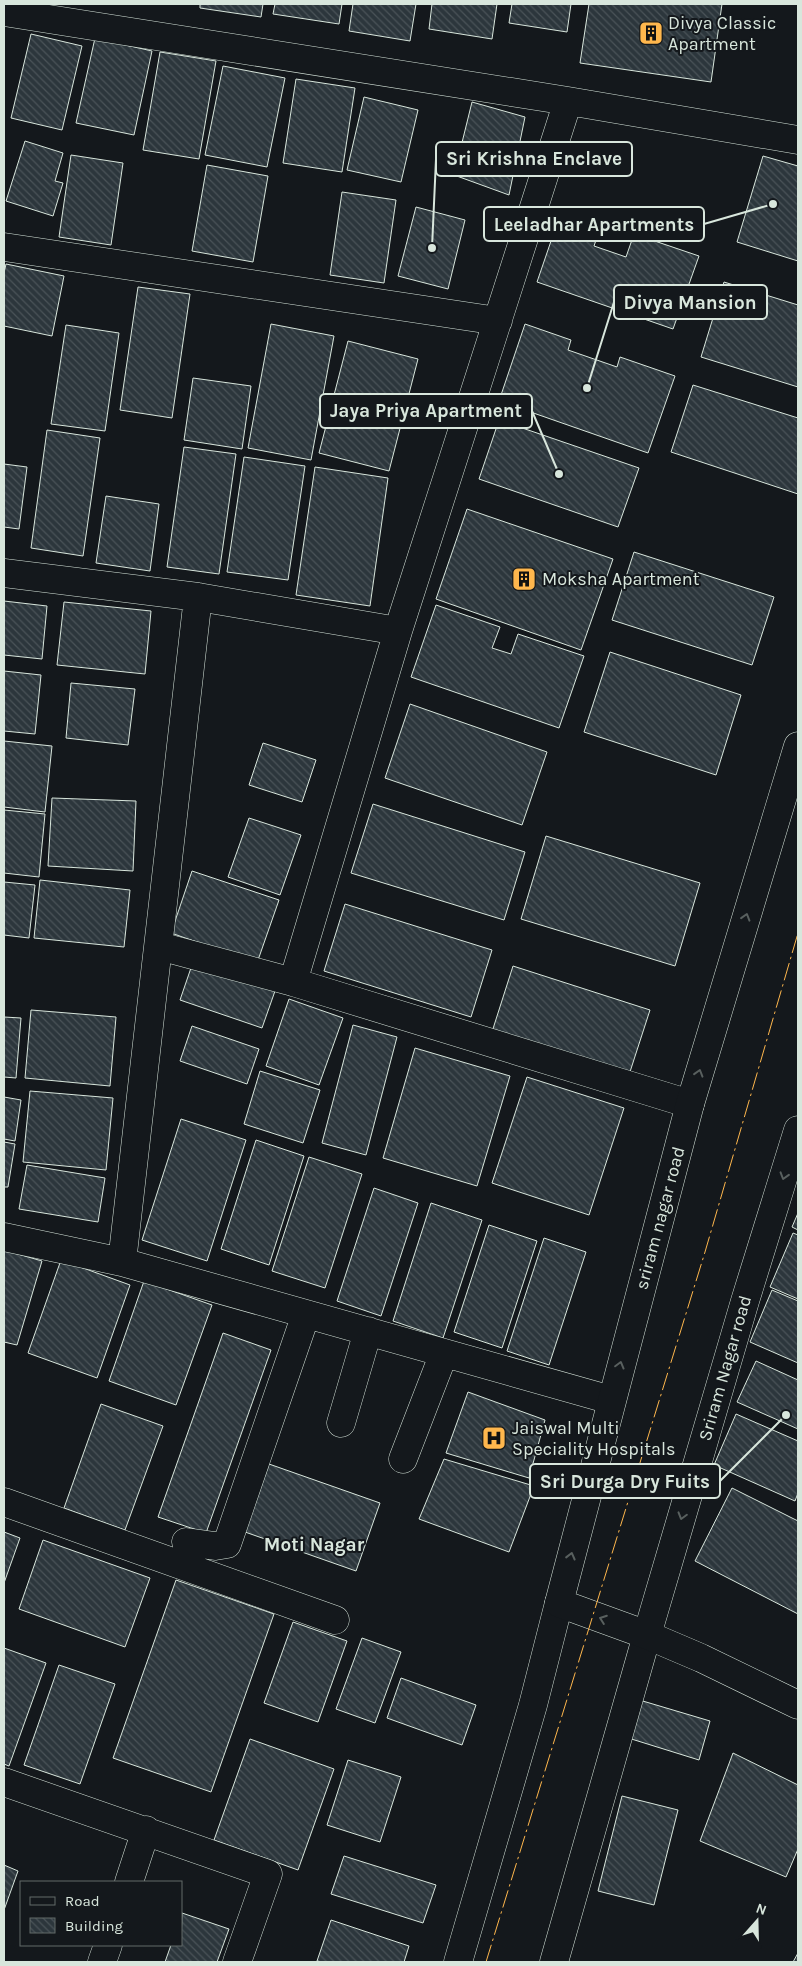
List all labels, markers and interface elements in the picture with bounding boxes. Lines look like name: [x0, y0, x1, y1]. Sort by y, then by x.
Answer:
place label: Divya Classic Apartment: [668, 12, 776, 55]
building icon: Divya Classic Apartment: [638, 20, 664, 46]
callout: Sri Krishna Enclave: [436, 142, 632, 176]
text: Sri Krishna Enclave: [446, 148, 622, 170]
callout: Leeladhar Apartments: [484, 207, 704, 241]
text: Leeladhar Apartments: [494, 214, 694, 236]
callout: Divya Mansion: [614, 285, 767, 319]
text: Divya Mansion: [623, 292, 757, 314]
callout: Jaya Priya Apartment: [320, 394, 532, 428]
text: Jaya Priya Apartment: [330, 400, 522, 422]
building icon: Moksha Apartment: [511, 566, 537, 592]
place label: Moksha Apartment: [542, 568, 700, 590]
one-way arrow: [741, 913, 751, 922]
one-way arrow: [694, 1069, 704, 1077]
street label: sriram nagar road: [630, 1144, 690, 1292]
one-way arrow: [779, 1172, 789, 1180]
street label: Sriram Nagar road: [694, 1293, 756, 1443]
one-way arrow: [615, 1361, 625, 1369]
place label: Jaiswal Multi Speciality Hospitals: [512, 1417, 675, 1460]
hospital icon: Jaiswal Multi Speciality Hospitals: [481, 1425, 507, 1451]
callout: Sri Durga Dry Fuits: [530, 1464, 720, 1498]
text: Sri Durga Dry Fuits: [540, 1471, 710, 1493]
one-way arrow: [677, 1512, 687, 1520]
district label: Moti Nagar: [264, 1534, 365, 1556]
one-way arrow: [565, 1551, 576, 1560]
one-way arrow: [599, 1615, 608, 1625]
legend: [20, 1881, 182, 1946]
text: Road: [65, 1892, 100, 1910]
north arrow: [732, 1896, 782, 1946]
text: N: [754, 1900, 769, 1919]
text: Building: [65, 1917, 123, 1935]

